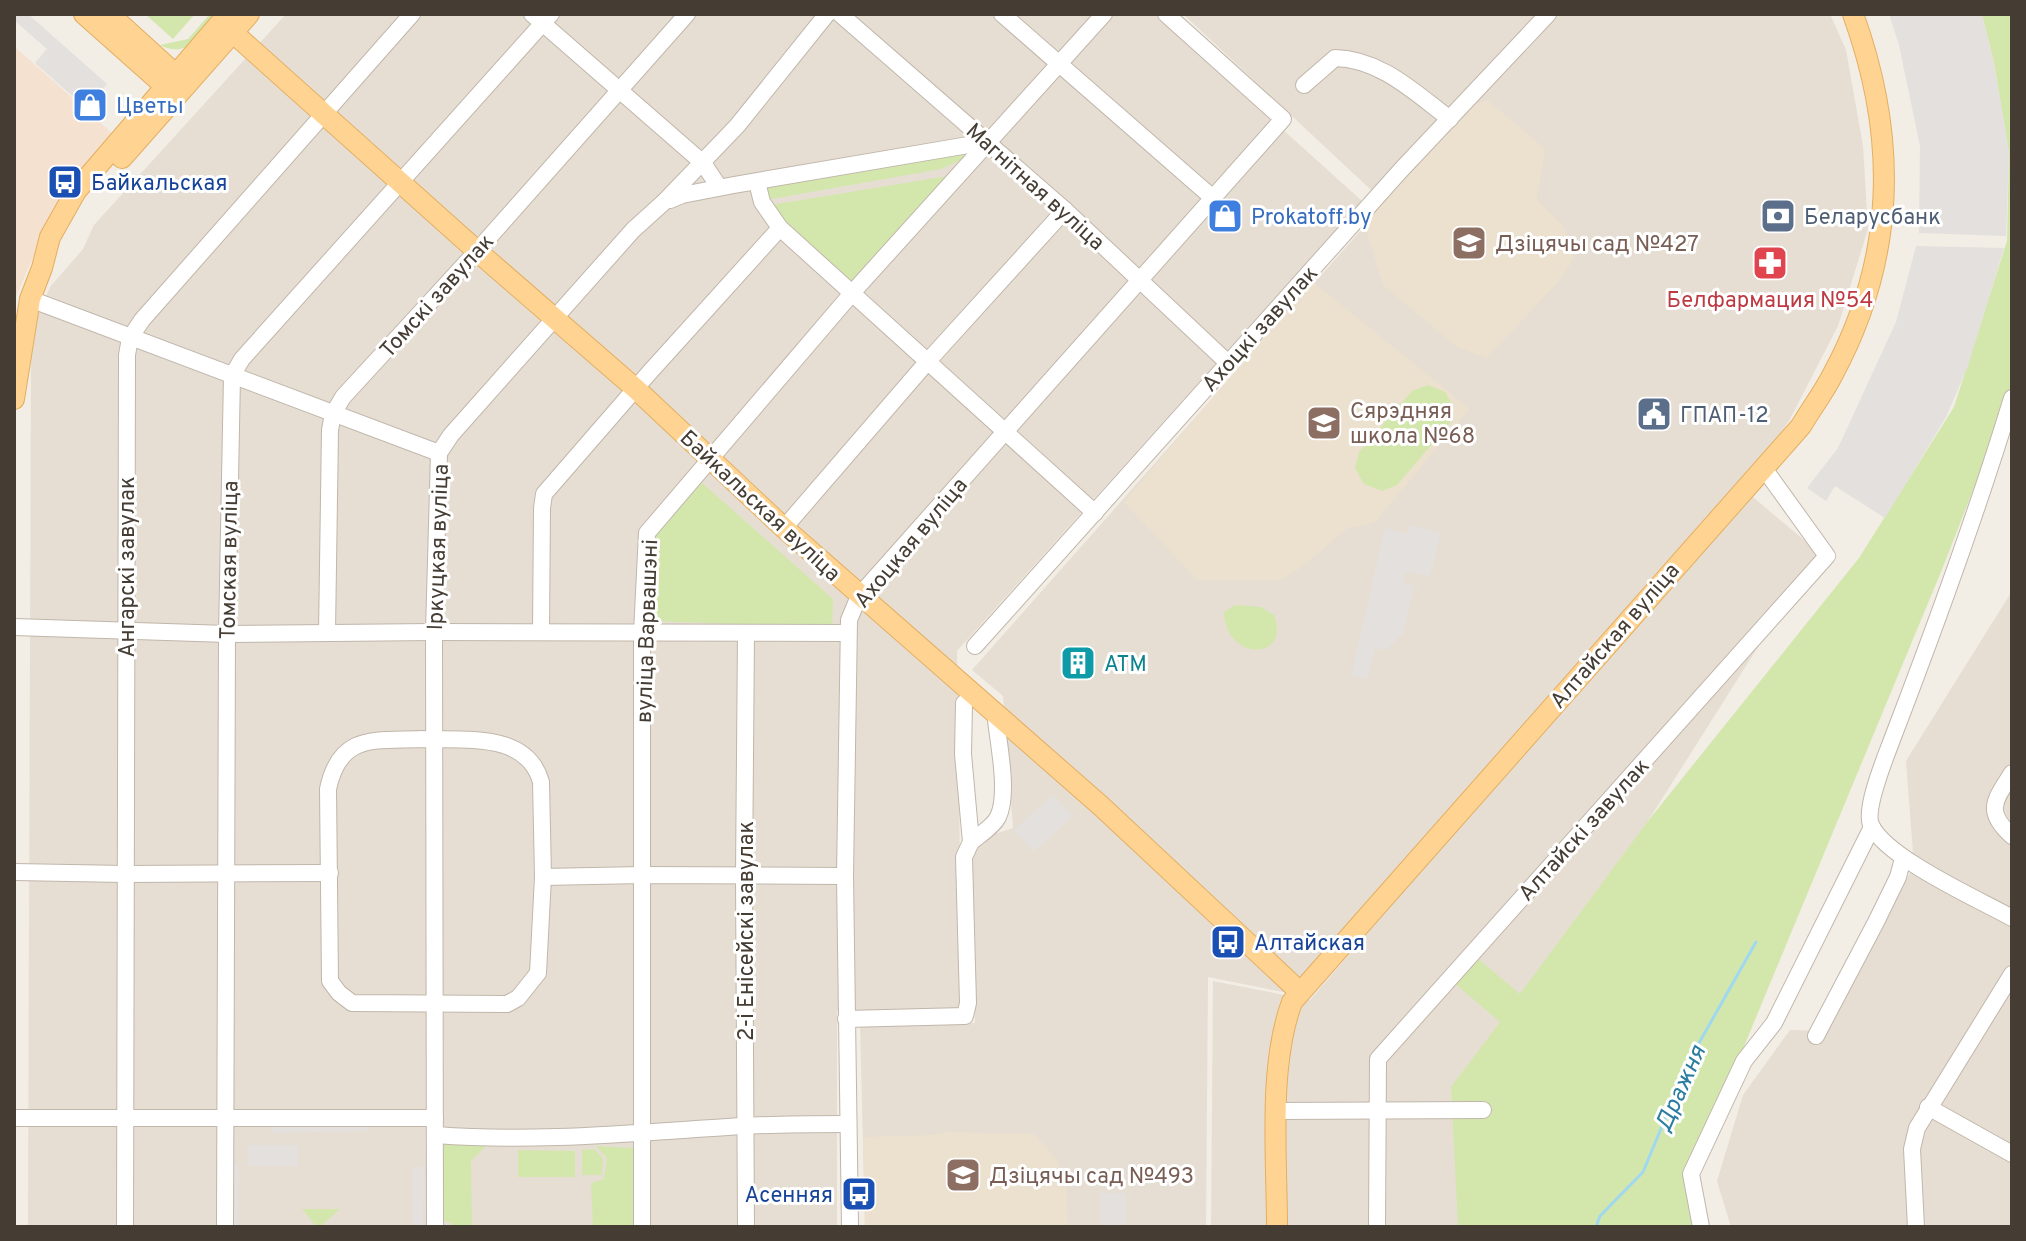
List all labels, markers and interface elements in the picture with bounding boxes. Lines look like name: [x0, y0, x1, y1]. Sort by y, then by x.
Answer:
shop icon: Цветы: [71, 86, 109, 124]
place label: Цветы: [116, 94, 184, 121]
street label: Магнітная вуліца: [959, 118, 1109, 257]
bus stop icon: Байкальская: [46, 163, 84, 201]
place label: Байкальская: [91, 171, 227, 198]
shop icon: Prokatoff.by: [1206, 197, 1244, 235]
bank icon: Беларусбанк: [1759, 197, 1797, 235]
place label: Prokatoff.by: [1251, 205, 1372, 232]
place label: Беларусбанк: [1804, 205, 1941, 232]
school or university icon: Дзіцячы сад №427: [1450, 224, 1488, 262]
street label: Томскі завулак: [375, 229, 501, 364]
place label: Дзіцячы сад №427: [1495, 232, 1699, 259]
pharmacy icon: Белфармация №54: [1751, 244, 1789, 282]
street label: Ахоцкі завулак: [1197, 261, 1325, 398]
place label: Белфармация №54: [1667, 288, 1873, 315]
public building icon: ГПАП-12: [1635, 395, 1673, 433]
place label: Сярэдняя школа №68: [1350, 399, 1475, 451]
place label: ГПАП-12: [1680, 403, 1769, 430]
school or university icon: Сярэдняя школа №68: [1305, 404, 1343, 442]
street label: Байкальская вуліца: [673, 425, 845, 588]
street label: Іркуцкая вуліца: [423, 463, 456, 631]
street label: Ахоцкая вуліца: [850, 473, 974, 614]
street label: Ангарскі завулак: [115, 476, 142, 658]
street label: Томская вуліца: [216, 480, 245, 640]
street label: вуліца Варвашэні: [632, 539, 665, 723]
street label: Алтайская вуліца: [1545, 558, 1686, 715]
building icon: АТМ: [1059, 644, 1097, 682]
place label: АТМ: [1104, 652, 1147, 679]
street label: Алтайскі завулак: [1514, 754, 1656, 908]
street label: 2-і Енісейскі завулак: [734, 821, 761, 1041]
bus stop icon: Алтайская: [1209, 923, 1247, 961]
place label: Алтайская: [1254, 931, 1365, 958]
water label: Дражня: [1650, 1041, 1714, 1137]
school or university icon: Дзіцячы сад №493: [944, 1156, 982, 1194]
place label: Дзіцячы сад №493: [989, 1164, 1194, 1191]
bus stop icon: Асенняя: [840, 1175, 878, 1213]
place label: Асенняя: [745, 1183, 833, 1210]

